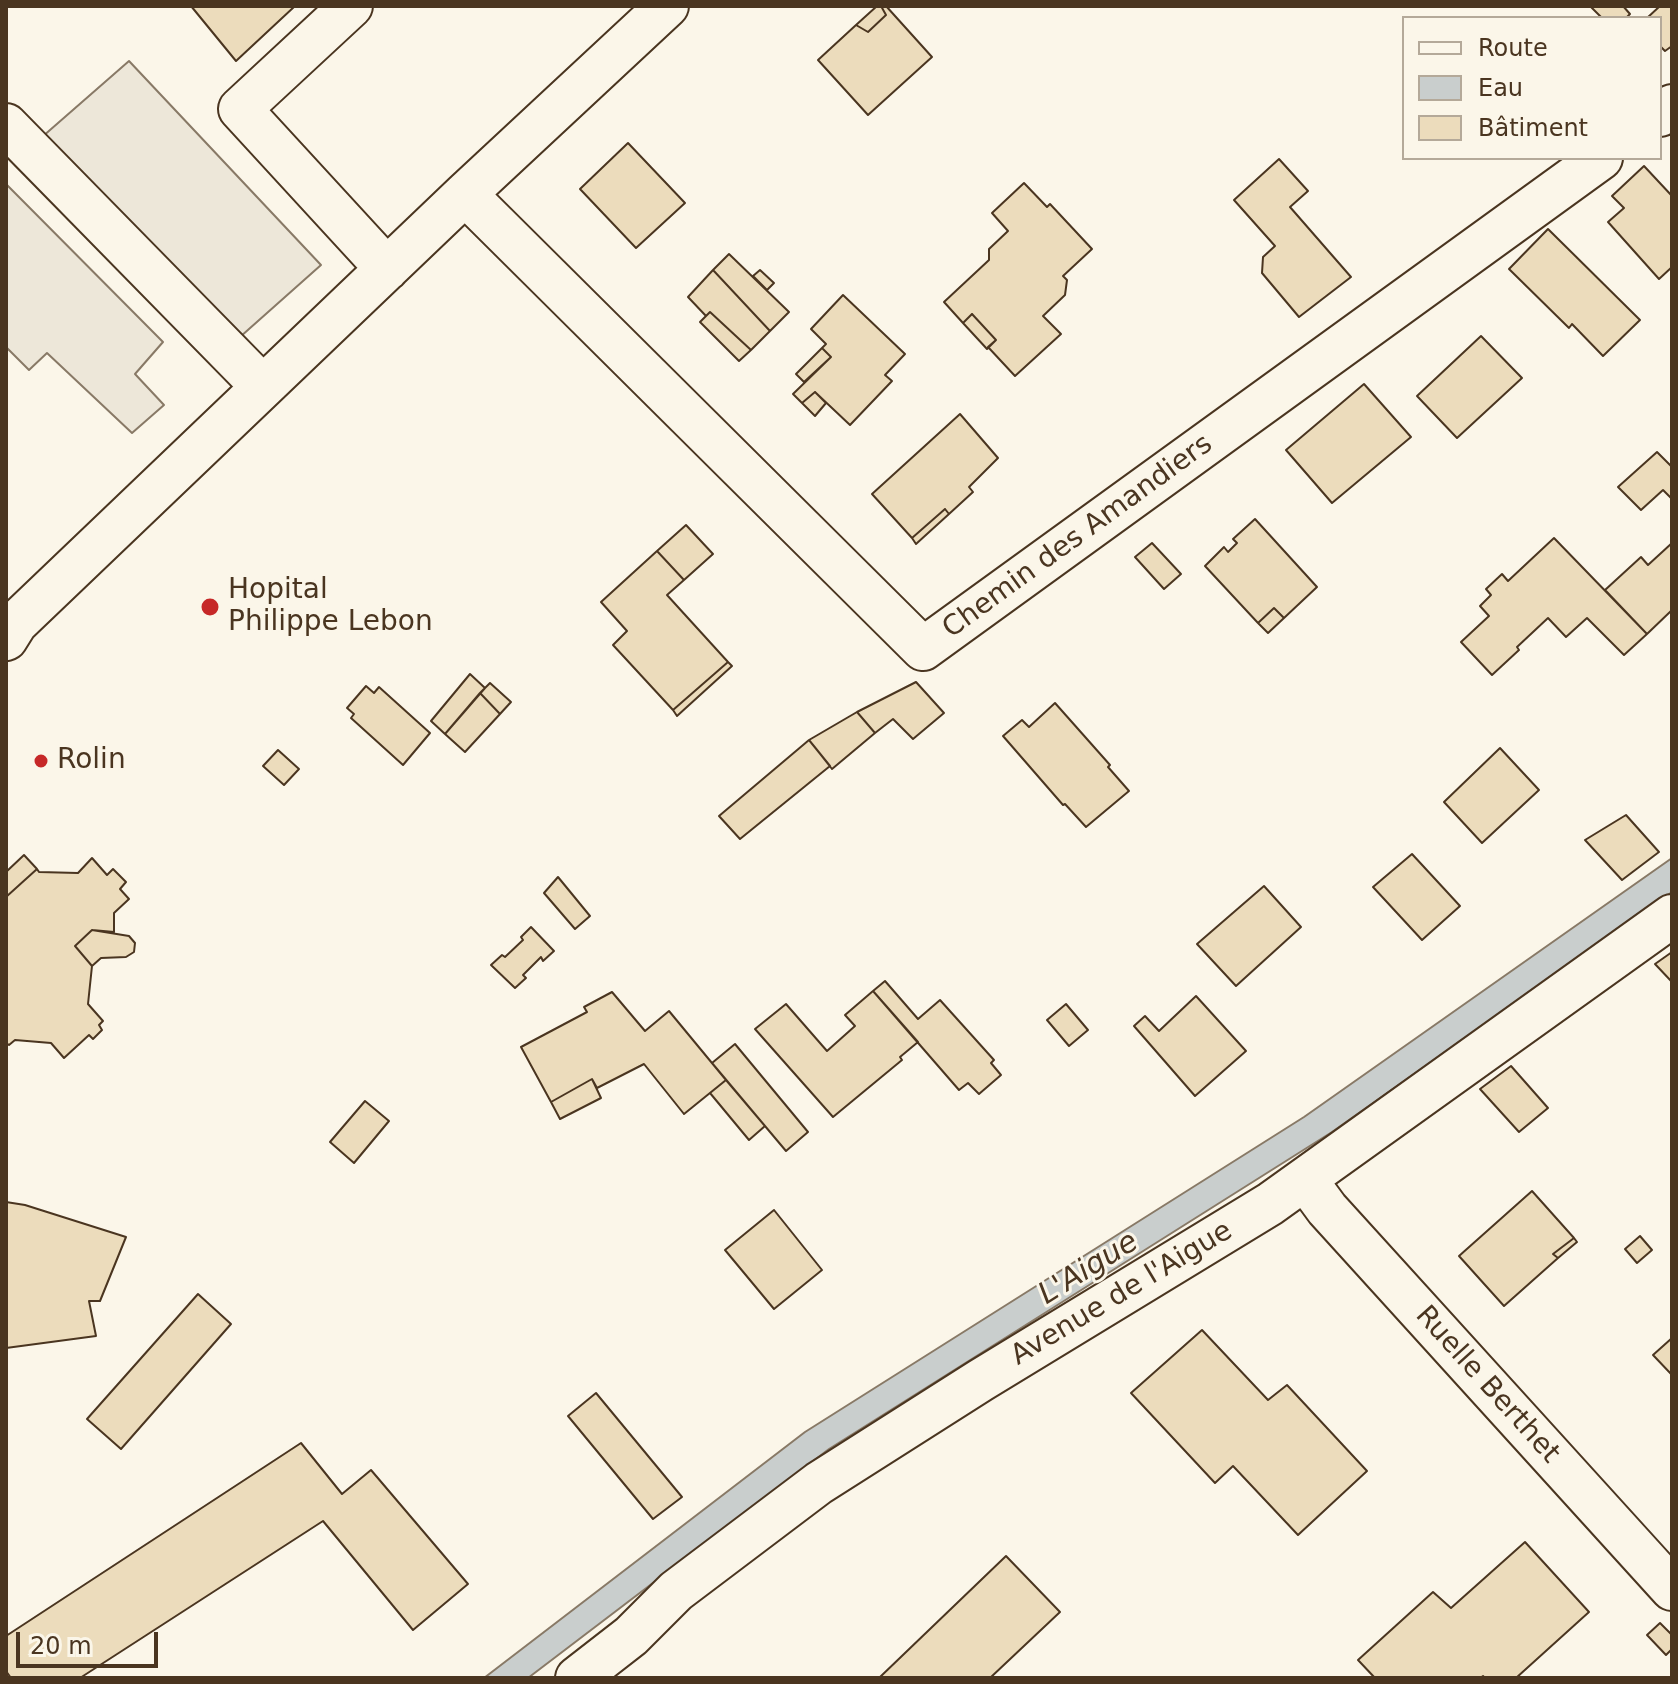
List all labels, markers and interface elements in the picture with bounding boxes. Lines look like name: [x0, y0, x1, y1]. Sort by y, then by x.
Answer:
legend: [1402, 16, 1662, 160]
text: Route: [1478, 34, 1548, 62]
text: Eau: [1478, 74, 1523, 102]
text: Bâtiment: [1478, 114, 1588, 142]
street label: Chemin des Amandiers: [937, 428, 1219, 646]
place label: Hopital Philippe Lebon: [228, 574, 433, 640]
marker: Hopital Philippe Lebon: [199, 596, 221, 618]
place label: Rolin: [57, 744, 126, 778]
marker: Rolin: [32, 752, 50, 770]
street label: Avenue de l'Aigue: [1005, 1215, 1239, 1373]
water label: L'Aigue: [1033, 1225, 1145, 1313]
street label: Ruelle Berthet: [1408, 1300, 1566, 1470]
scale bar: [20, 1616, 162, 1666]
text: 20 m: [30, 1632, 92, 1660]

